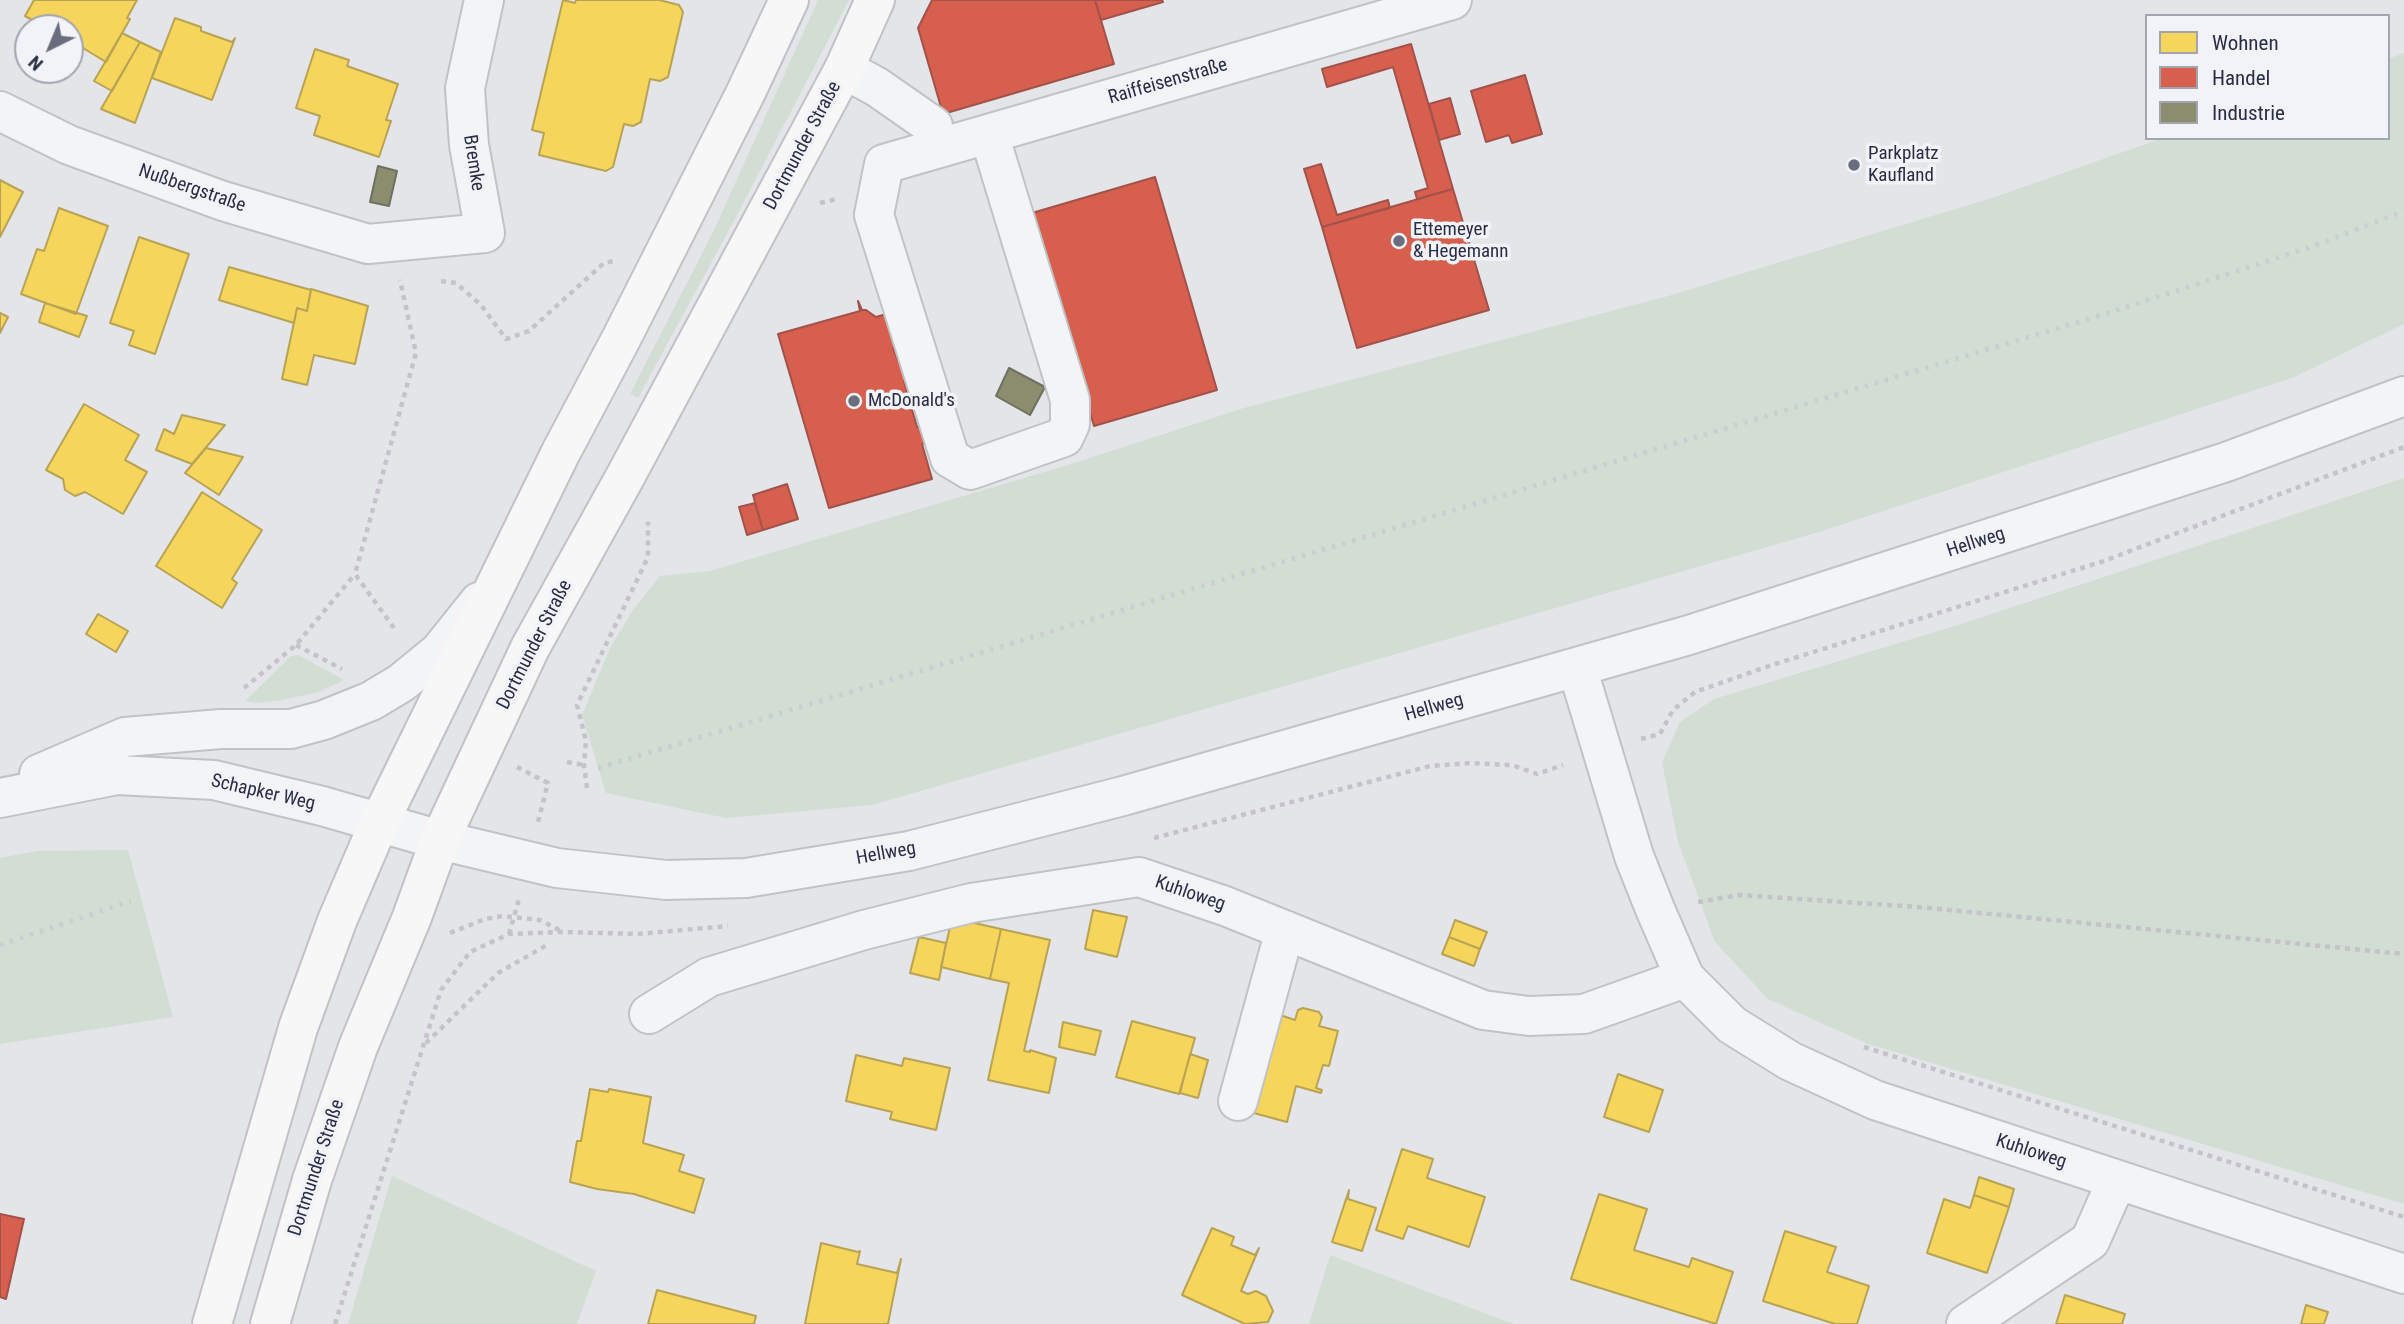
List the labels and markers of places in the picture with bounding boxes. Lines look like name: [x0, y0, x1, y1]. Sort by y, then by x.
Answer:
place label: Parkplatz Kaufland: [1868, 143, 1939, 187]
marker: Parkplatz Kaufland: [1846, 157, 1862, 173]
place label: Ettemeyer & Hegemann: [1413, 219, 1508, 263]
marker: Ettemeyer & Hegemann: [1391, 233, 1407, 249]
place label: McDonald's: [868, 390, 955, 412]
marker: McDonald's: [846, 393, 862, 409]

